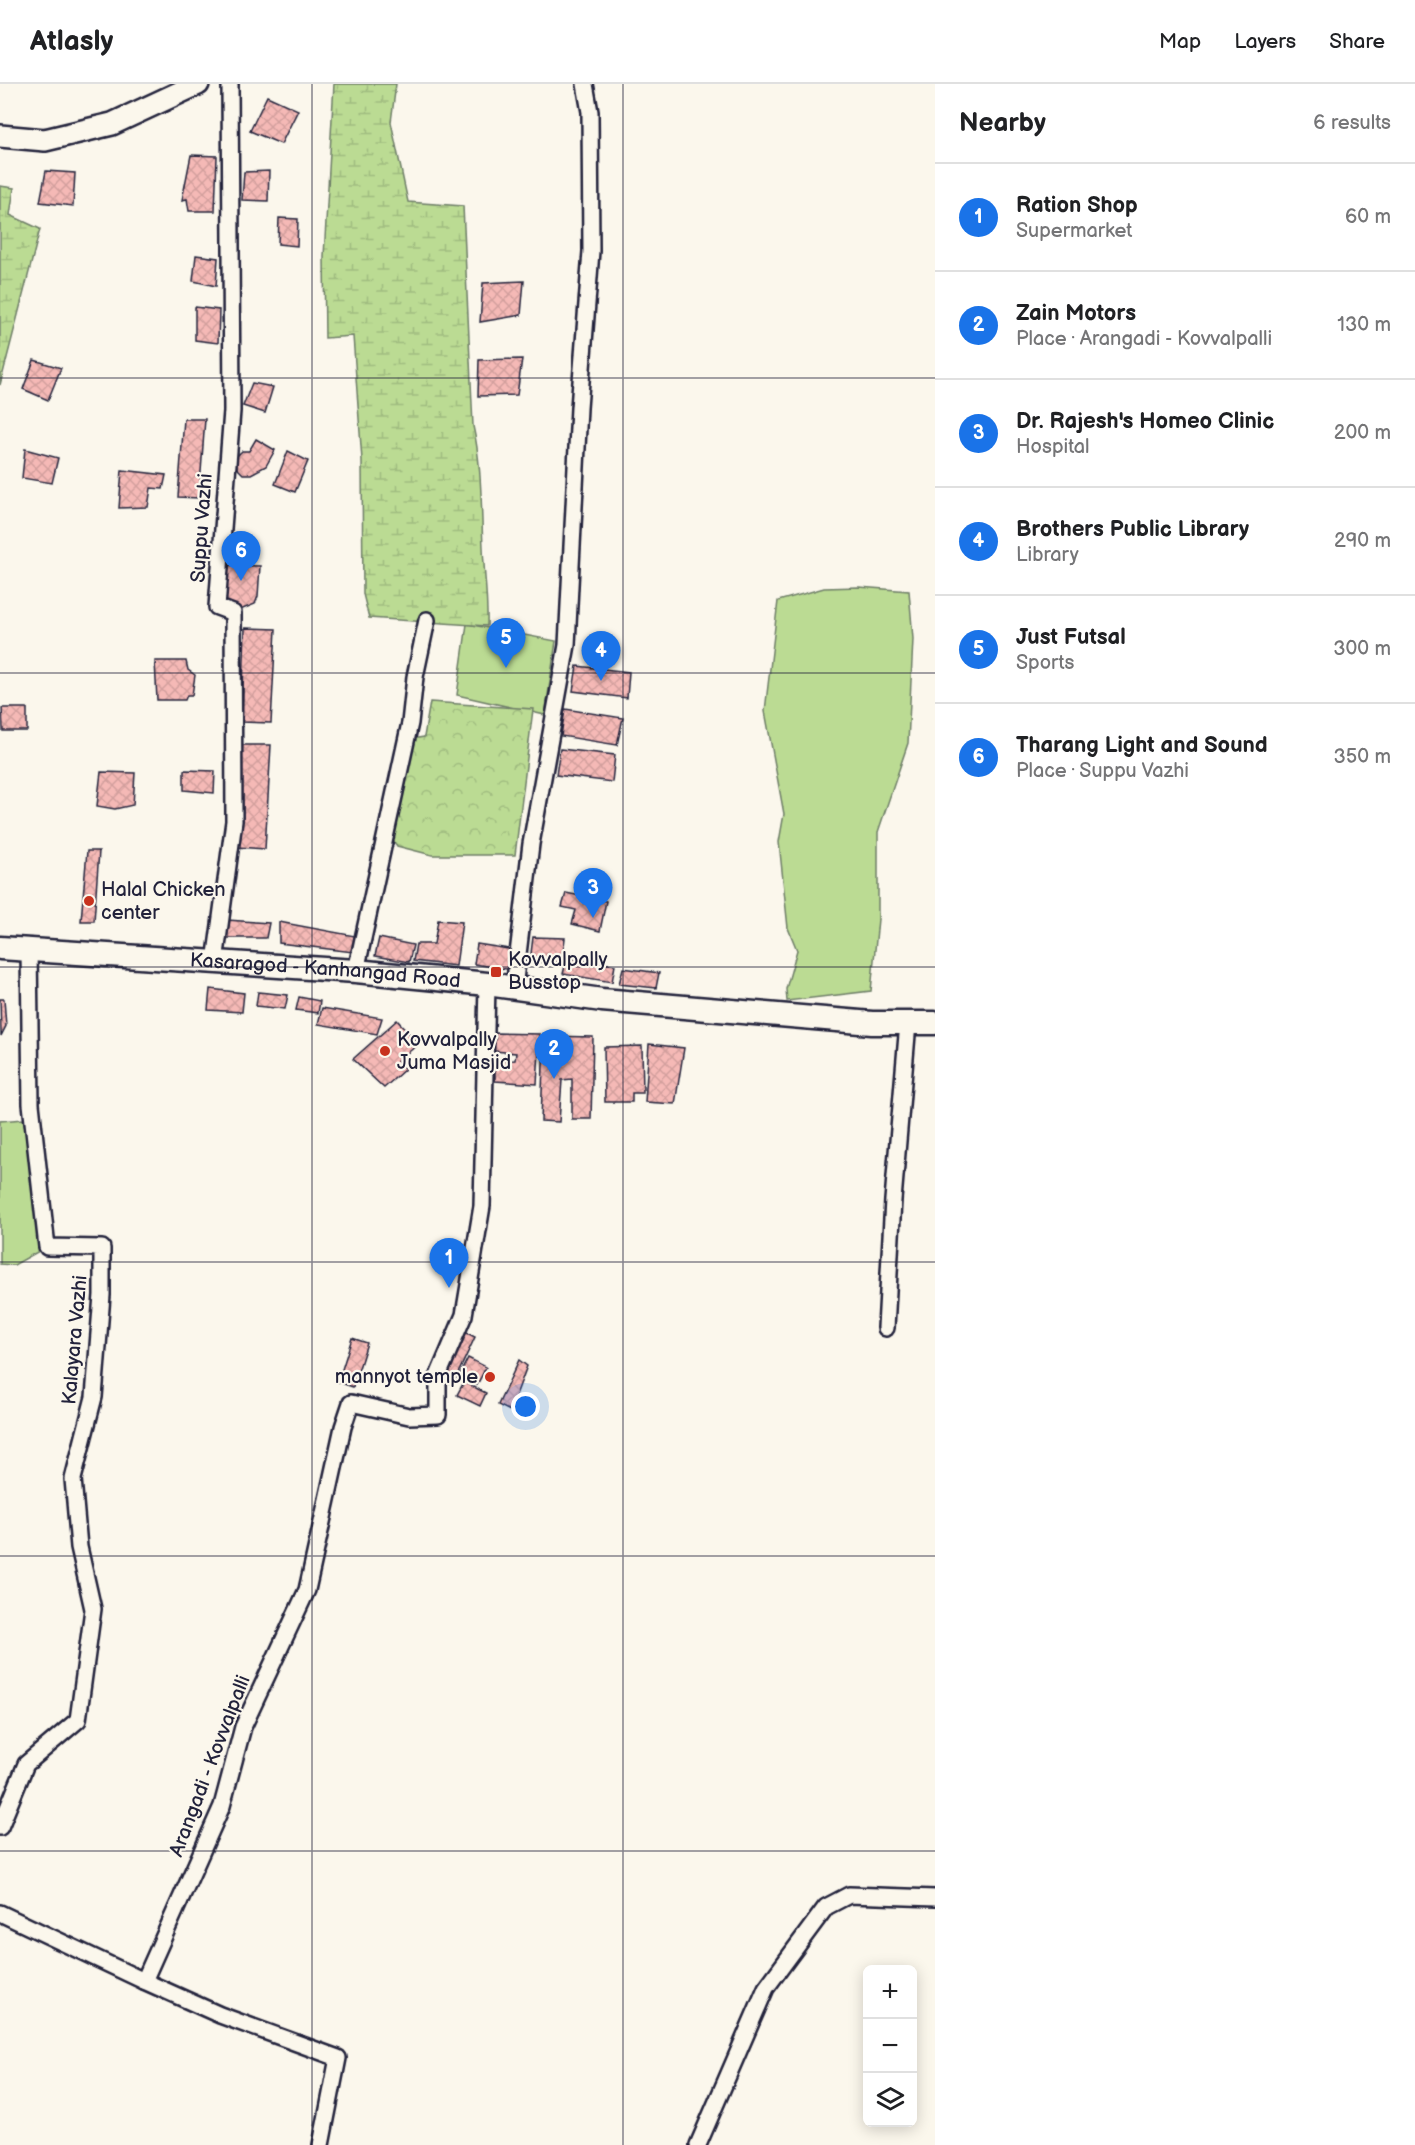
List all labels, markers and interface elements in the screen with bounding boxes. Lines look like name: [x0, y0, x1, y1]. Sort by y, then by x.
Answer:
text: Atlasly: [30, 25, 113, 58]
text: Map: [1159, 29, 1201, 54]
text: Layers: [1234, 29, 1296, 54]
text: Share: [1329, 29, 1385, 54]
text: Nearby: [959, 108, 1046, 139]
text: 6 results: [1313, 111, 1391, 135]
text: Ration Shop: [1016, 192, 1138, 219]
text: 1: [974, 205, 983, 229]
text: 60 m: [1345, 205, 1391, 229]
text: Supermarket: [1016, 219, 1132, 243]
text: Zain Motors: [1016, 300, 1136, 327]
text: 2: [973, 313, 984, 337]
text: 130 m: [1337, 313, 1391, 337]
text: Place · Arangadi - Kovvalpalli: [1016, 327, 1272, 351]
text: Dr. Rajesh's Homeo Clinic: [1016, 408, 1274, 435]
text: 3: [973, 421, 984, 445]
text: 200 m: [1334, 421, 1391, 445]
text: Hospital: [1016, 435, 1089, 459]
street label: Suppu Vazhi: [186, 472, 218, 584]
text: Brothers Public Library: [1016, 516, 1249, 543]
text: 4: [973, 529, 984, 553]
text: 290 m: [1334, 529, 1391, 553]
pin: 6: [222, 532, 260, 581]
text: Library: [1016, 543, 1079, 567]
pin: 5: [486, 618, 526, 668]
text: Just Futsal: [1016, 624, 1126, 651]
pin: 4: [582, 632, 620, 681]
text: 5: [973, 637, 984, 661]
text: 300 m: [1333, 637, 1391, 661]
text: Sports: [1016, 651, 1074, 675]
text: Tharang Light and Sound: [1016, 732, 1268, 759]
text: 6: [972, 745, 985, 769]
text: 350 m: [1334, 745, 1391, 769]
text: Place · Suppu Vazhi: [1016, 759, 1189, 783]
pin: 3: [574, 868, 612, 918]
place label: Halal Chicken center: [101, 878, 226, 925]
marker: Halal Chicken center: [82, 894, 96, 908]
street label: Kasaragod - Kanhangad Road: [189, 948, 462, 993]
place label: Kovvalpally Busstop: [508, 948, 608, 995]
marker: Kovvalpally Busstop: [489, 965, 503, 979]
place label: Kovvalpally Juma Masjid: [397, 1028, 511, 1075]
pin: 2: [534, 1030, 574, 1079]
marker: Kovvalpally Juma Masjid: [378, 1044, 392, 1058]
pin: 1: [430, 1238, 468, 1288]
street label: Kalayara Vazhi: [57, 1274, 93, 1406]
place label: mannyot temple: [335, 1365, 478, 1389]
marker: mannyot temple: [483, 1370, 497, 1384]
your location: [511, 1392, 540, 1421]
street label: Arangadi - Kovvalpalli: [164, 1672, 256, 1860]
map controls: [863, 1965, 917, 2127]
button: +: [863, 1965, 917, 2019]
button: −: [863, 2019, 917, 2073]
button: layers: [863, 2073, 917, 2127]

